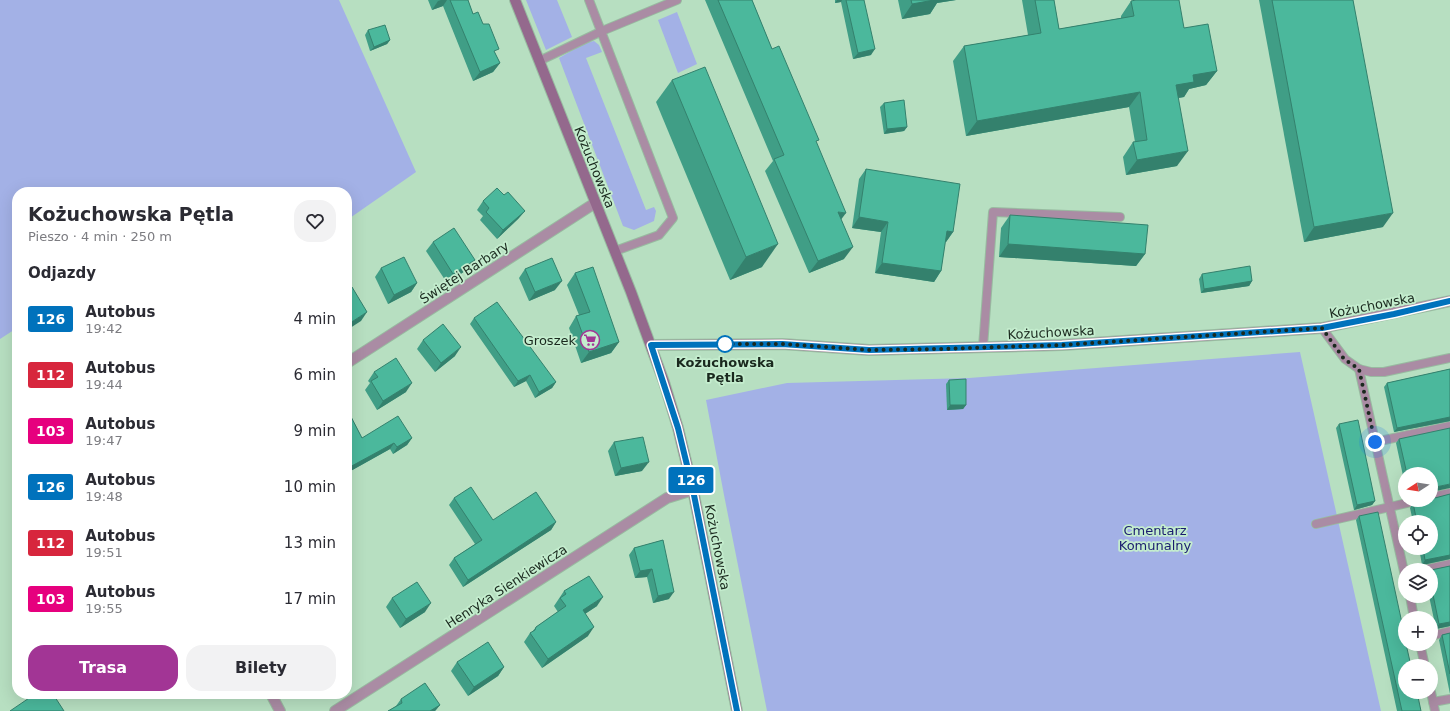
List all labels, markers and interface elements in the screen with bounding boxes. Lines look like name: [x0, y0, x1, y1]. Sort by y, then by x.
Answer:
street label: Kożuchowska: [571, 124, 618, 210]
button: heart: [294, 200, 336, 242]
text: Kożuchowska Pętla: [28, 203, 234, 225]
text: Pieszo · 4 min · 250 m: [28, 229, 172, 244]
street label: Świętej Barbary: [417, 238, 512, 307]
text: Odjazdy: [28, 264, 96, 282]
street label: Kożuchowska: [1328, 290, 1416, 321]
text: Autobus: [85, 303, 155, 321]
text: 4 min: [293, 310, 336, 328]
text: 126: [36, 311, 65, 327]
text: 19:42: [85, 321, 123, 336]
street label: Kożuchowska: [1007, 323, 1095, 342]
supermarket icon: Groszek: [579, 329, 601, 351]
place label: Groszek: [524, 333, 576, 348]
marker: Kożuchowska Pętla: [716, 335, 734, 353]
place label: Kożuchowska Pętla: [676, 355, 774, 385]
text: Autobus: [85, 359, 155, 377]
text: 6 min: [293, 366, 336, 384]
text: 112: [36, 367, 65, 383]
text: 19:44: [85, 377, 123, 392]
text: Autobus: [85, 415, 155, 433]
text: 9 min: [293, 422, 336, 440]
text: 103: [36, 423, 65, 439]
your location: [1365, 432, 1385, 452]
text: 19:47: [85, 433, 123, 448]
line badge: 126: [668, 467, 714, 493]
north arrow: [1398, 467, 1438, 507]
map controls: [1398, 467, 1438, 699]
text: Autobus: [85, 471, 155, 489]
text: 126: [676, 472, 706, 488]
text: 10 min: [284, 478, 336, 496]
text: 126: [36, 479, 65, 495]
text: 19:48: [85, 489, 123, 504]
street label: Kożuchowska: [702, 503, 733, 591]
button: locate: [1398, 515, 1438, 555]
park label: Cmentarz Komunalny: [1119, 523, 1192, 553]
text: Autobus: [85, 527, 155, 545]
text: 13 min: [284, 534, 336, 552]
text: 112: [36, 535, 65, 551]
street label: Henryka Sienkiewicza: [443, 541, 570, 631]
text: 19:51: [85, 545, 123, 560]
button: layers: [1398, 563, 1438, 603]
text: Autobus: [85, 583, 155, 601]
text: 17 min: [284, 590, 336, 608]
text: 103: [36, 591, 65, 607]
text: 19:55: [85, 601, 123, 616]
button: +: [1398, 611, 1438, 651]
button: Trasa: [28, 645, 178, 691]
button: Bilety: [186, 645, 336, 691]
button: −: [1398, 659, 1438, 699]

